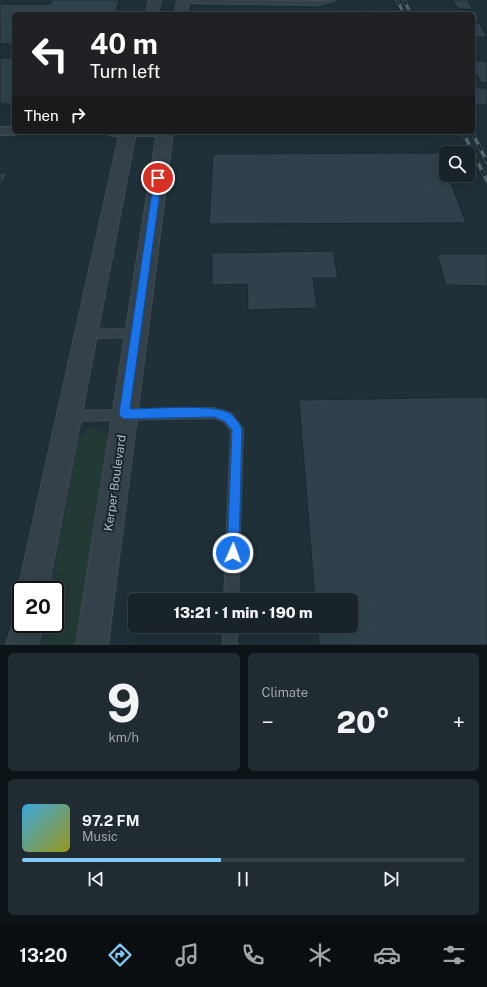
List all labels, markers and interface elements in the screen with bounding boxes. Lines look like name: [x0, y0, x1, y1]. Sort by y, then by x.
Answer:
text: 40 m: [90, 27, 158, 60]
icon: left: [24, 28, 76, 80]
text: Turn left: [90, 61, 160, 82]
icon: right: [67, 104, 89, 126]
text: Then: [24, 107, 59, 124]
map controls: [439, 146, 475, 182]
button: search: [439, 146, 475, 182]
pin: [141, 161, 175, 195]
icon: arrive: [147, 167, 169, 189]
street label: Kerper Boulevard: [101, 434, 129, 532]
position arrow: [212, 532, 254, 574]
speed limit sign: 20: [12, 581, 64, 633]
text: 13:21 · 1 min · 190 m: [173, 604, 313, 621]
text: 9: [107, 673, 141, 734]
text: Climate: [262, 685, 308, 700]
text: 20°: [336, 704, 390, 740]
text: −: [262, 709, 274, 735]
text: +: [453, 709, 465, 735]
text: km/h: [108, 730, 139, 745]
text: 97.2 FM: [82, 812, 140, 829]
text: Music: [82, 829, 118, 844]
icon: previous: [85, 868, 107, 890]
icon: pause: [232, 868, 254, 890]
icon: next: [380, 868, 402, 890]
icon: directions: [106, 941, 134, 969]
icon: music: [173, 941, 201, 969]
icon: phone: [239, 941, 267, 969]
icon: climate: [306, 941, 334, 969]
icon: car: [373, 941, 401, 969]
icon: filters: [440, 941, 468, 969]
text: 13:20: [19, 945, 67, 966]

